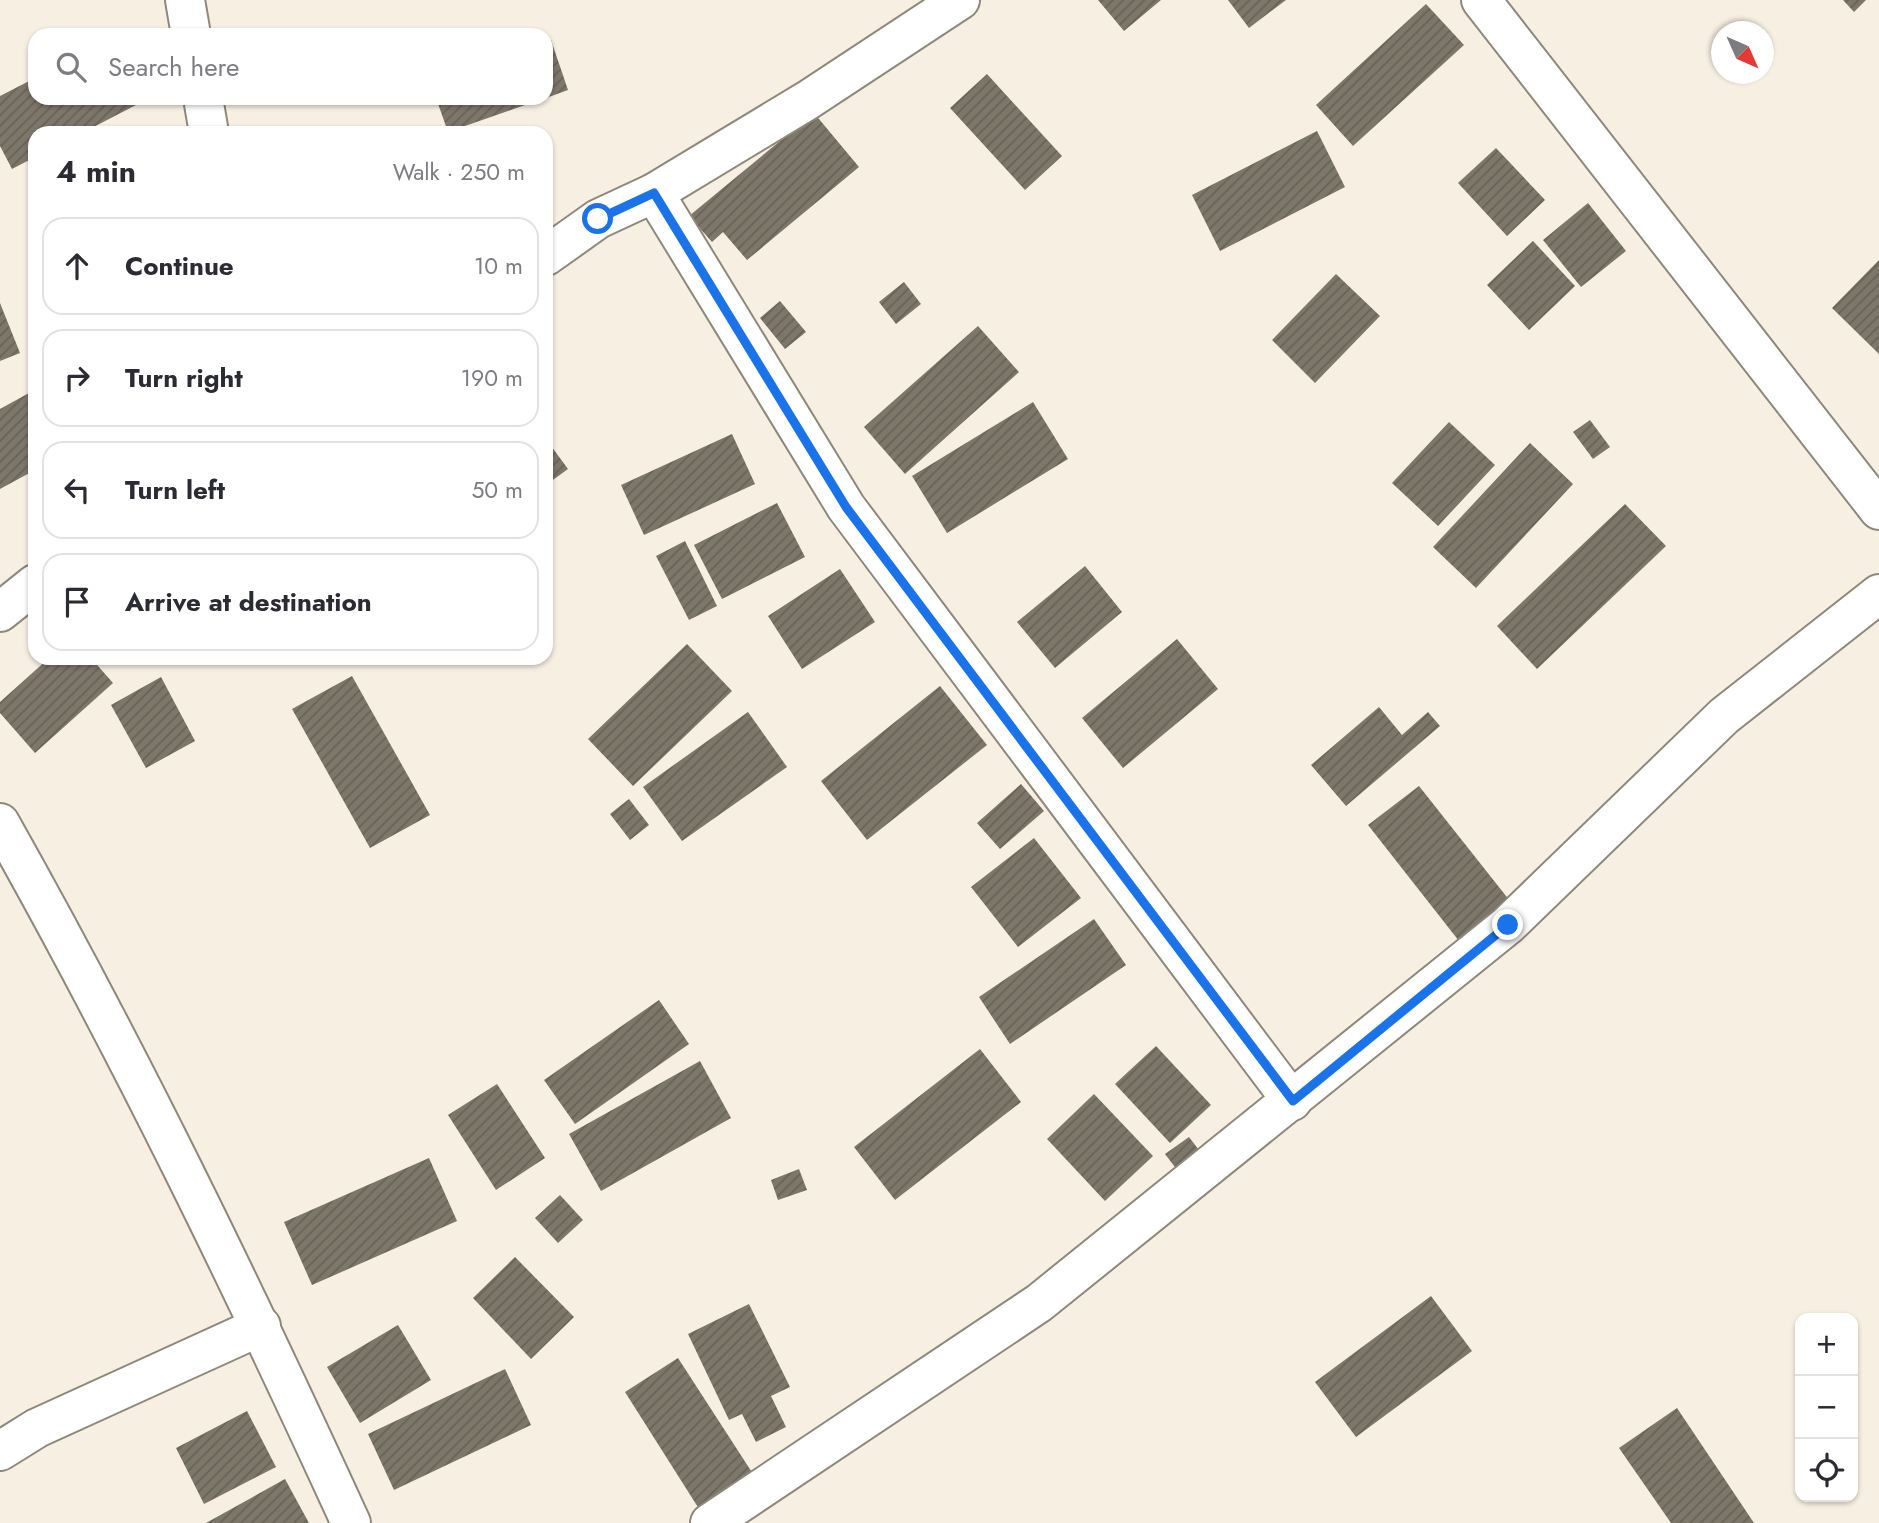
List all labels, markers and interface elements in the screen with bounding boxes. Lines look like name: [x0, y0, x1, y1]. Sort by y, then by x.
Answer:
north arrow: [1711, 21, 1774, 84]
search box: [28, 28, 553, 105]
icon: search: [52, 48, 90, 86]
text: Search here: [108, 48, 240, 86]
text: 4 min: [56, 150, 136, 193]
text: Walk · 250 m: [393, 155, 525, 189]
route start: [582, 203, 613, 234]
icon: ahead: [58, 247, 96, 285]
text: Continue: [125, 247, 234, 285]
text: 10 m: [474, 249, 523, 283]
icon: right: [58, 359, 96, 397]
text: Turn right: [125, 359, 243, 397]
text: 190 m: [461, 361, 523, 395]
icon: left: [58, 471, 96, 509]
text: Turn left: [125, 471, 225, 509]
text: 50 m: [471, 473, 523, 507]
icon: arrive: [58, 583, 96, 621]
text: Arrive at destination: [125, 583, 372, 621]
route end: [1492, 909, 1523, 940]
map controls: [1795, 1313, 1858, 1502]
button: +: [1795, 1313, 1858, 1376]
button: −: [1795, 1376, 1858, 1439]
button: locate: [1795, 1439, 1858, 1502]

